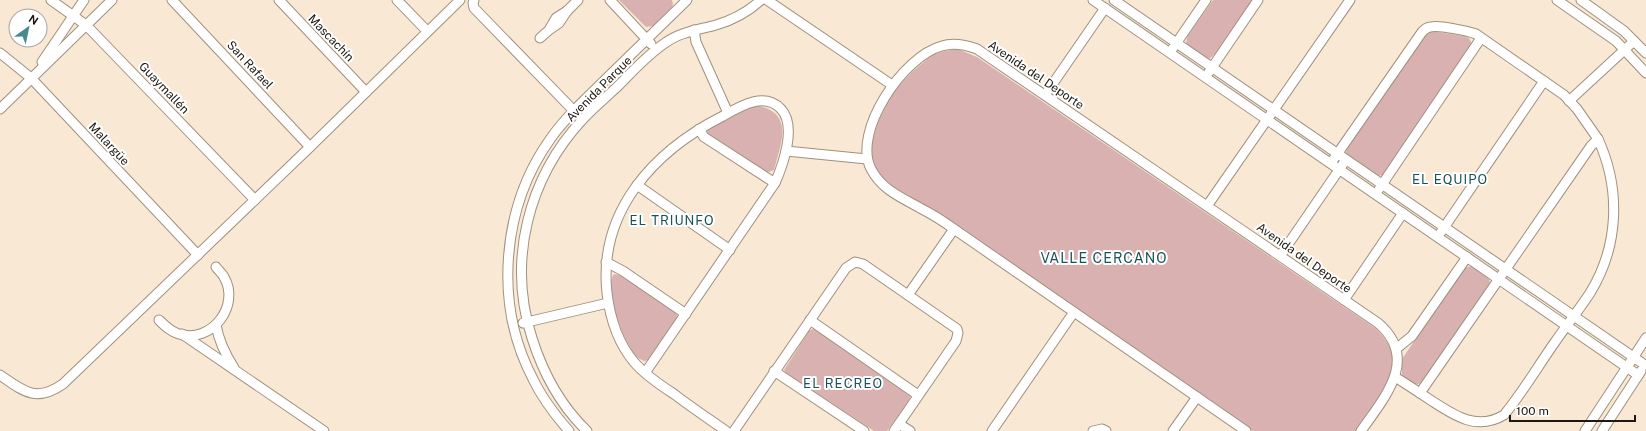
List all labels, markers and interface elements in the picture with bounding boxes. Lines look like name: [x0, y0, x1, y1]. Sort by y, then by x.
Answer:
north arrow: [8, 8, 48, 48]
text: N: [27, 12, 40, 27]
street label: Mascachín: [305, 12, 357, 64]
street label: San Rafael: [224, 38, 276, 92]
street label: Avenida del Deporte: [986, 38, 1087, 112]
street label: Avenida Parque: [563, 53, 635, 125]
street label: Guaymallén: [136, 59, 192, 117]
street label: Malargüe: [86, 120, 132, 168]
district label: EL EQUIPO: [1412, 172, 1488, 187]
district label: EL TRIUNFO: [629, 213, 715, 228]
street label: Avenida del Deporte: [1254, 220, 1354, 296]
district label: VALLE CERCANO: [1041, 250, 1167, 266]
district label: EL RECREO: [803, 376, 883, 391]
scale bar: [1510, 397, 1635, 423]
text: 100 m: [1516, 404, 1549, 418]

